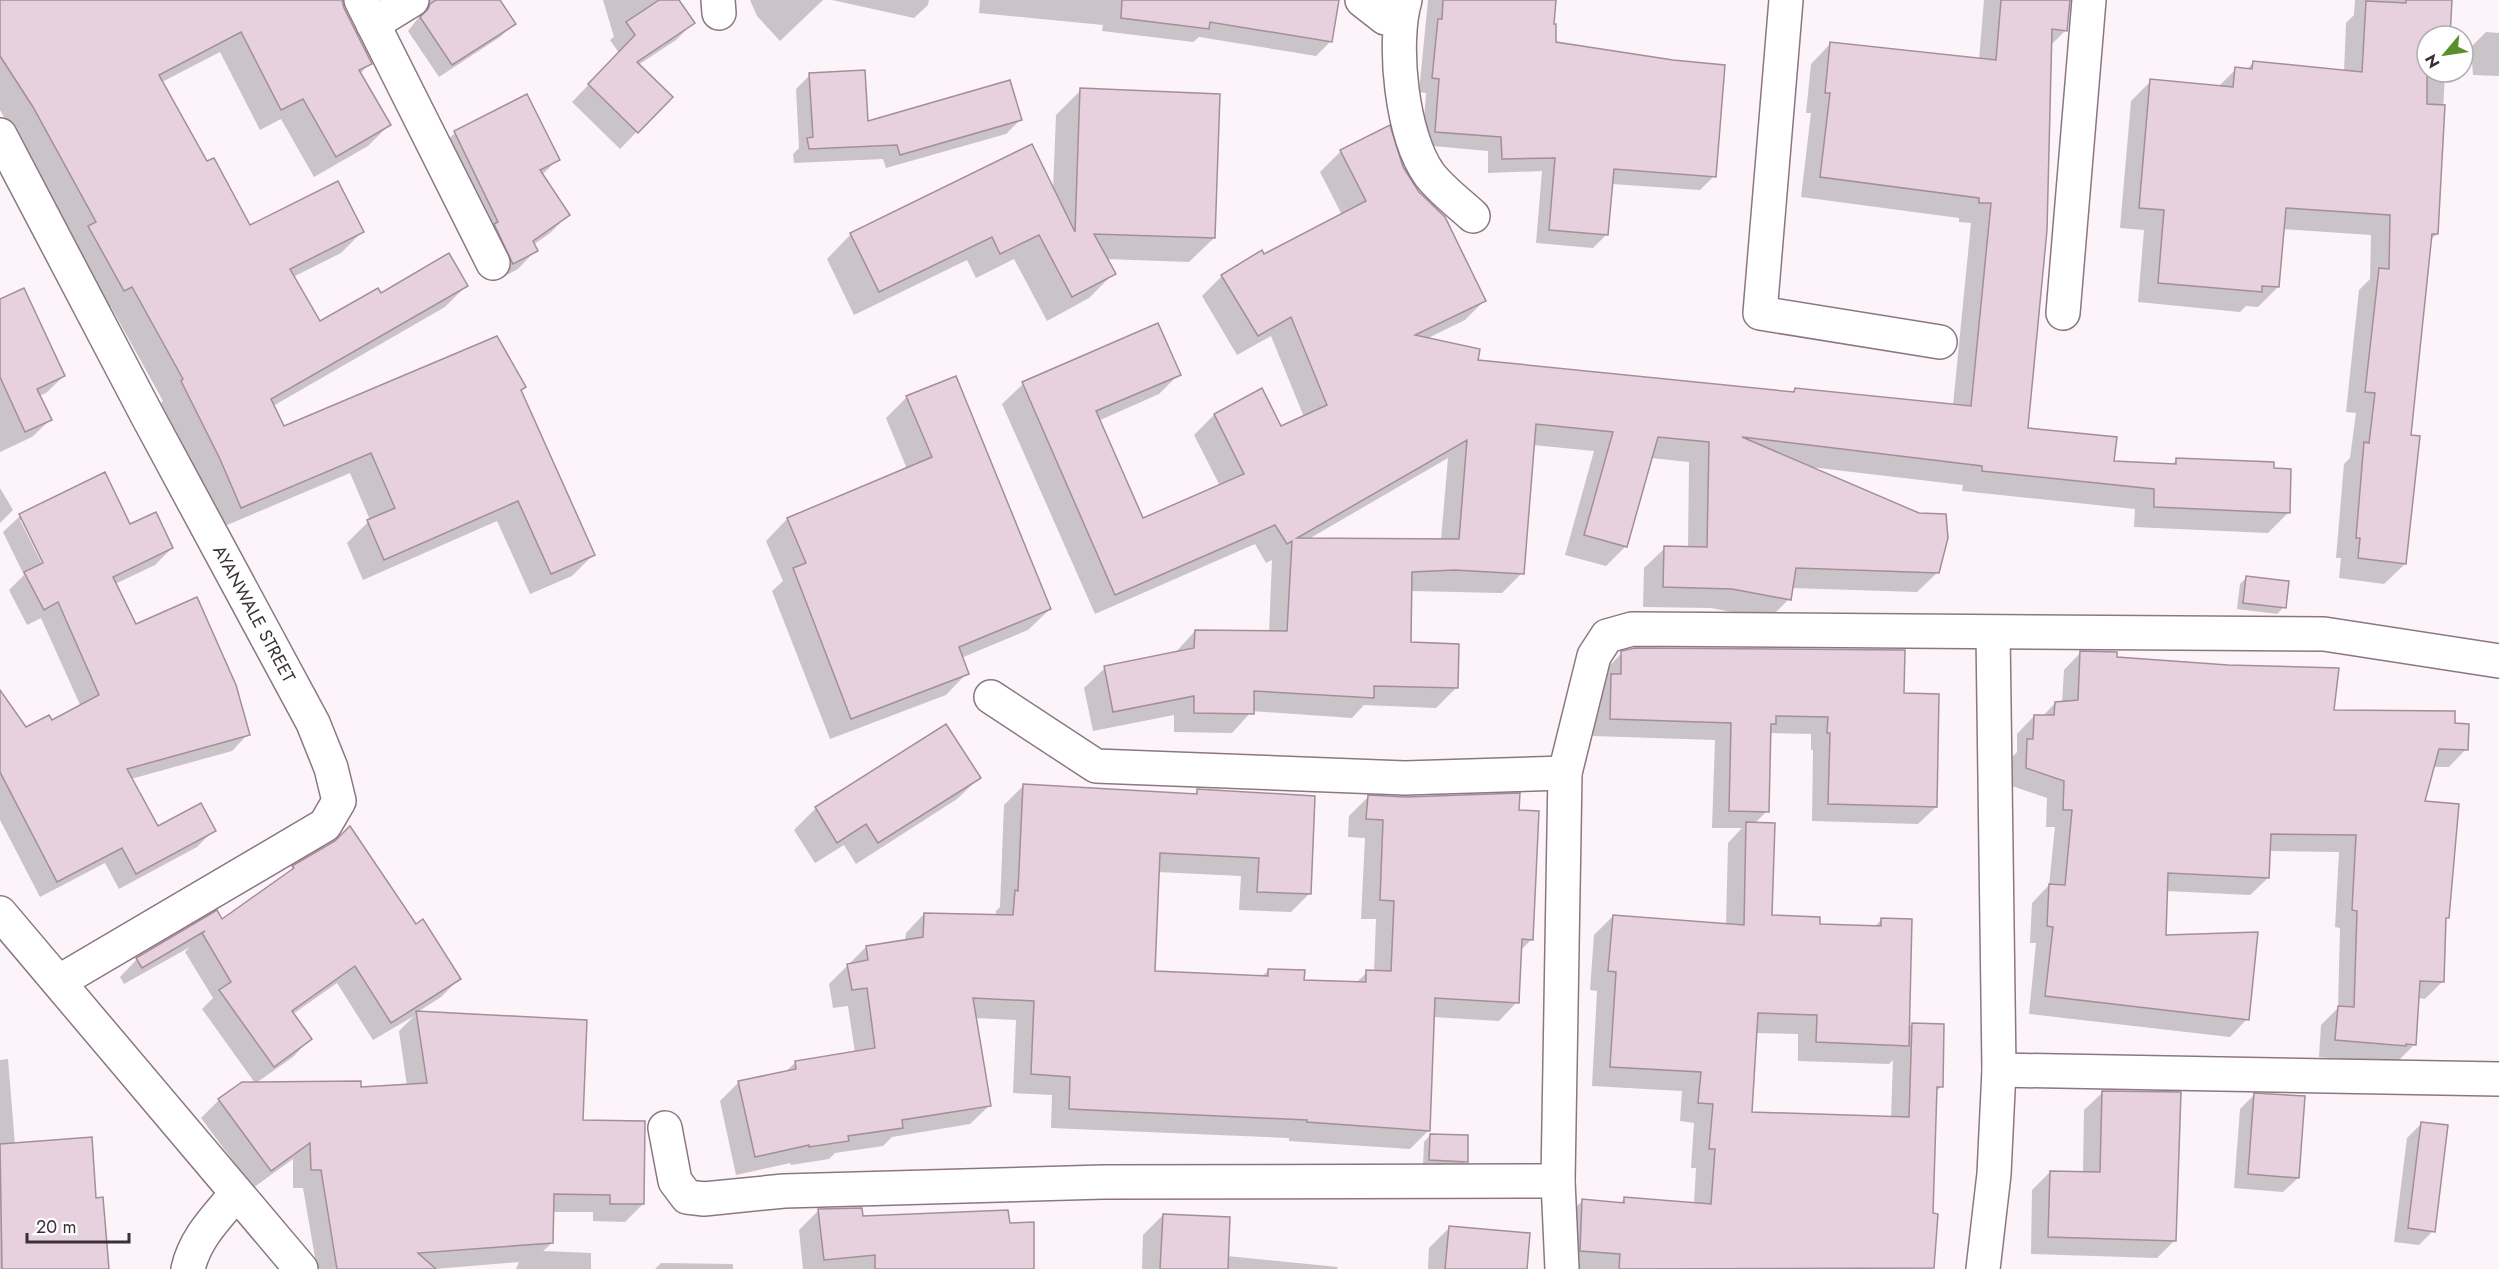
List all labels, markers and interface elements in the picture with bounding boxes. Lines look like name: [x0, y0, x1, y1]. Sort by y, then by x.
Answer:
north arrow: [2415, 24, 2475, 84]
text: N: [2419, 50, 2445, 72]
street label: AYANWALE STREET: [206, 540, 302, 688]
scale bar: [27, 1206, 129, 1244]
text: 20 m: [36, 1214, 76, 1240]

